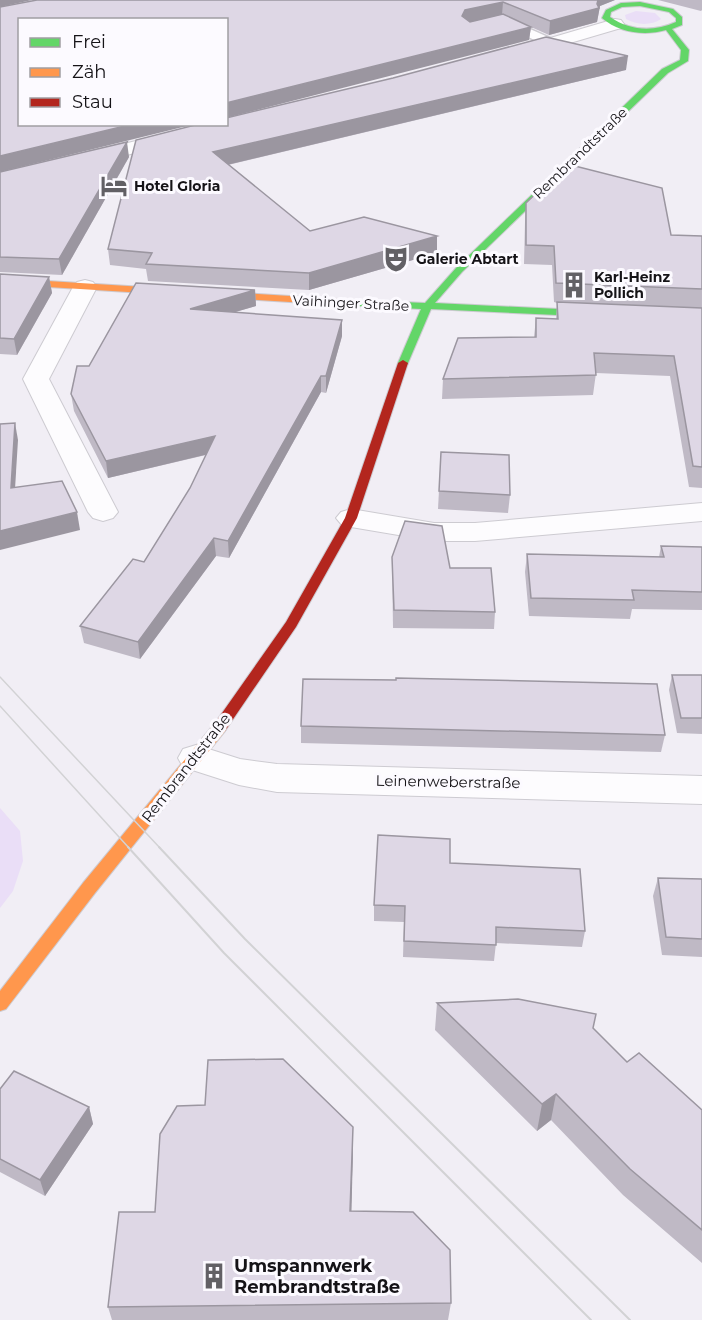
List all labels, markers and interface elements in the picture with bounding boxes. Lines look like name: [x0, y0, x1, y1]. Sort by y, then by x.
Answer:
legend: [18, 18, 228, 126]
text: Frei: [72, 31, 106, 53]
text: Zäh: [72, 61, 107, 83]
text: Stau: [72, 91, 113, 113]
street label: Rembrandtstraße: [529, 103, 631, 203]
hotel icon: Hotel Gloria: [99, 171, 129, 201]
place label: Hotel Gloria: [134, 177, 220, 195]
theatre icon: Galerie Abtart: [381, 244, 411, 274]
place label: Galerie Abtart: [416, 250, 519, 268]
place label: Karl-Heinz Pollich: [594, 268, 670, 302]
building icon: Karl-Heinz Pollich: [559, 270, 589, 300]
street label: Vaihinger Straße: [292, 291, 410, 315]
street label: Rembrandtstraße: [137, 709, 234, 826]
street label: Leinenweberstraße: [375, 771, 521, 792]
place label: Umspannwerk Rembrandtstraße: [234, 1255, 400, 1298]
building icon: Umspannwerk Rembrandtstraße: [199, 1261, 229, 1291]

